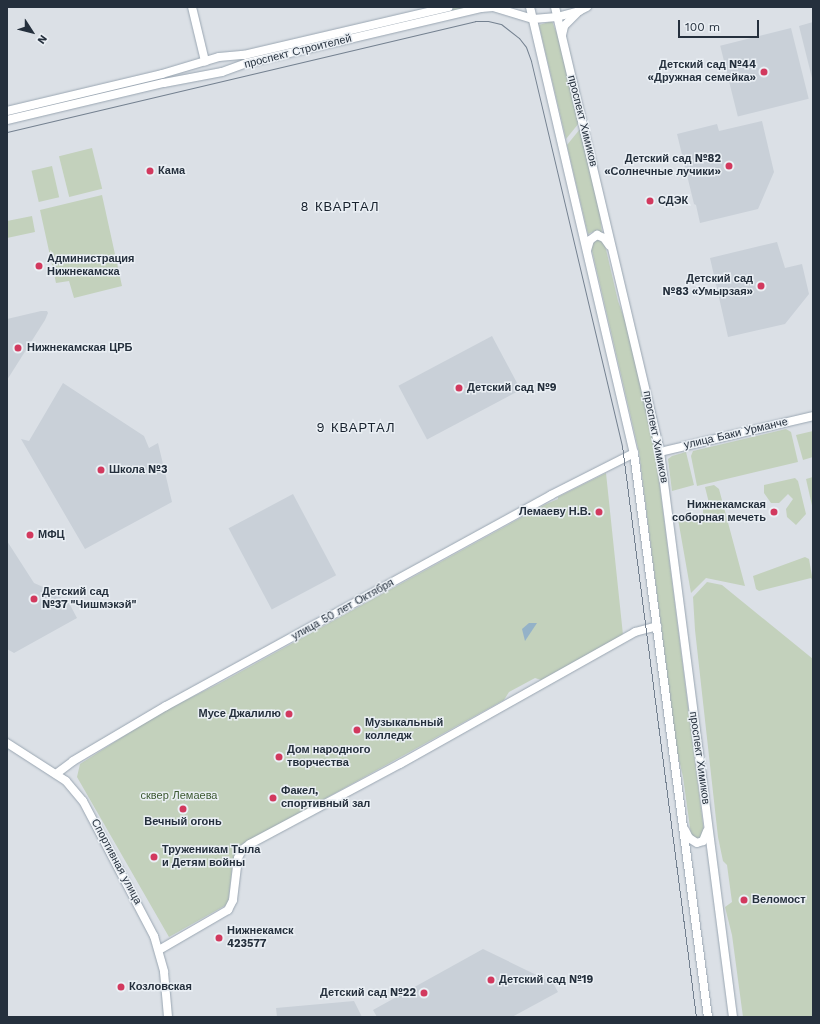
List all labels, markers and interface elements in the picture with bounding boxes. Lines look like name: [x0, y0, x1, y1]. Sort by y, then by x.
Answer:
north arrow: [12, 12, 52, 52]
scale bar: [680, 12, 761, 38]
text: 100 m: [685, 20, 720, 34]
text: N: [34, 32, 50, 46]
street label: проспект Строителей: [243, 32, 353, 72]
place label: Детский сад №44 «Дружная семейка»: [648, 59, 756, 85]
marker: Детский сад №44 «Дружная семейка»: [759, 67, 769, 77]
street label: проспект Химиков: [564, 74, 600, 168]
place label: Детский сад №82 «Солнечные лучики»: [604, 153, 721, 179]
marker: Детский сад №82 «Солнечные лучики»: [724, 161, 734, 171]
place label: Кама: [158, 164, 185, 178]
marker: Кама: [145, 166, 155, 176]
place label: СДЭК: [658, 194, 688, 208]
marker: СДЭК: [645, 196, 655, 206]
district label: 8 КВАРТАЛ: [300, 199, 380, 215]
place label: Администрация Нижнекамска: [47, 253, 135, 279]
marker: Администрация Нижнекамска: [34, 261, 44, 271]
place label: Детский сад №83 «Умырзая»: [663, 273, 753, 299]
marker: Детский сад №83 «Умырзая»: [756, 281, 766, 291]
place label: Нижнекамская ЦРБ: [27, 341, 132, 355]
marker: Нижнекамская ЦРБ: [12, 342, 24, 354]
place label: Детский сад №9: [467, 381, 557, 395]
marker: Детский сад №9: [454, 383, 464, 393]
street label: проспект Химиков: [640, 390, 670, 484]
street label: улица Баки Урманче: [683, 416, 789, 452]
district label: 9 КВАРТАЛ: [316, 420, 396, 436]
place label: Школа №3: [109, 463, 167, 477]
marker: Школа №3: [96, 465, 106, 475]
place label: Нижнекамская соборная мечеть: [672, 499, 766, 525]
place label: Лемаеву Н.В.: [519, 505, 591, 519]
marker: Лемаеву Н.В.: [594, 507, 604, 517]
marker: Нижнекамская соборная мечеть: [769, 507, 779, 517]
place label: МФЦ: [38, 528, 65, 542]
marker: МФЦ: [25, 530, 35, 540]
street label: улица 50 лет Октября: [290, 576, 396, 644]
place label: Детский сад №37 "Чишмэкэй": [42, 586, 137, 612]
marker: Детский сад №37 "Чишмэкэй": [29, 594, 39, 604]
place label: Мусе Джалилю: [199, 707, 281, 721]
marker: Мусе Джалилю: [284, 709, 294, 719]
street label: проспект Химиков: [686, 711, 712, 805]
place label: Музыкальный колледж: [365, 717, 443, 743]
marker: Музыкальный колледж: [352, 725, 362, 735]
place label: Дом народного творчества: [287, 744, 370, 770]
marker: Дом народного творчества: [274, 752, 284, 762]
place label: Факел, спортивный зал: [281, 785, 370, 811]
park label: сквер Лемаева: [141, 789, 217, 803]
marker: Факел, спортивный зал: [268, 793, 278, 803]
marker: Вечный огонь: [178, 804, 188, 814]
place label: Вечный огонь: [144, 815, 222, 829]
street label: Спортивная улица: [88, 817, 144, 907]
place label: Труженикам Тыла и Детям войны: [162, 844, 260, 870]
marker: Труженикам Тыла и Детям войны: [149, 852, 159, 862]
place label: Веломост: [752, 893, 806, 907]
marker: Веломост: [739, 895, 749, 905]
place label: Нижнекамск 423577: [227, 925, 294, 951]
marker: Нижнекамск 423577: [214, 933, 224, 943]
place label: Детский сад №19: [499, 973, 593, 987]
marker: Детский сад №19: [486, 975, 496, 985]
place label: Козловская: [129, 980, 192, 994]
marker: Козловская: [116, 982, 126, 992]
place label: Детский сад №22: [320, 986, 416, 1000]
marker: Детский сад №22: [419, 988, 429, 998]

